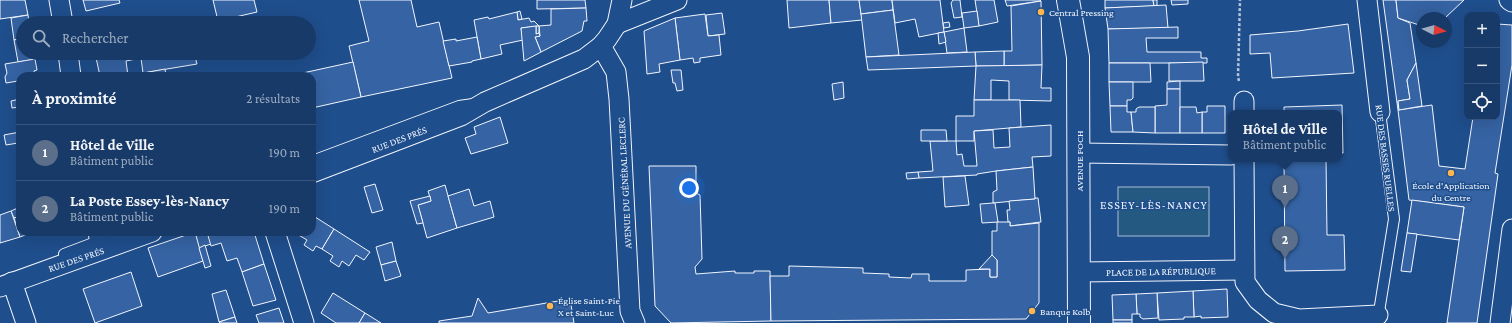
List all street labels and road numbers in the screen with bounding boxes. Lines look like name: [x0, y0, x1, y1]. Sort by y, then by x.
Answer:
street label: RUE DES BASSES RUELLES: [1373, 104, 1398, 212]
street label: AVENUE DU GÉNÉRAL LECLERC: [616, 117, 633, 249]
street label: RUE DES PRÉS: [370, 124, 429, 155]
street label: AVENUE FOCH: [1074, 130, 1085, 192]
street label: RUE DES PRÉS: [47, 245, 106, 274]
street label: PLACE DE LA RÉPUBLIQUE: [1106, 265, 1217, 278]

